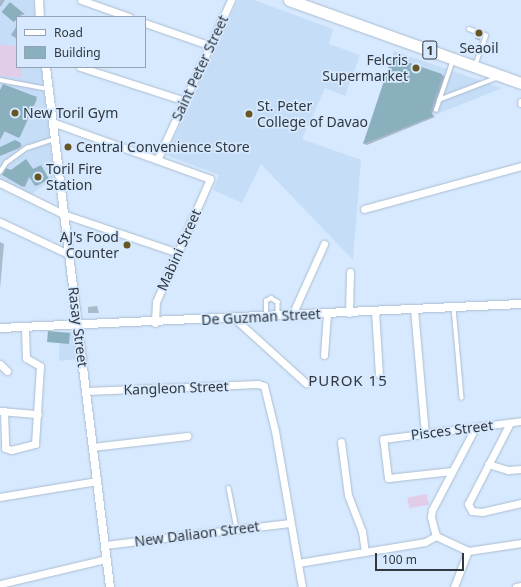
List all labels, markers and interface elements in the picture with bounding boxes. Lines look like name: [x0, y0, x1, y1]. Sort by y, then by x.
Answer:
street label: Saint Peter Street: [168, 13, 232, 123]
legend: [16, 16, 146, 68]
text: Road: [54, 24, 83, 41]
marker: Seaoil: [474, 28, 484, 38]
road number: 1: [422, 39, 438, 61]
place label: Seaoil: [459, 40, 499, 56]
text: Building: [54, 44, 101, 61]
place label: Felcris Supermarket: [322, 52, 408, 84]
marker: Felcris Supermarket: [411, 63, 421, 73]
place label: St. Peter College of Davao: [257, 98, 368, 130]
place label: New Toril Gym: [23, 105, 118, 121]
marker: New Toril Gym: [10, 108, 20, 118]
marker: St. Peter College of Davao: [244, 109, 254, 119]
place label: Central Convenience Store: [76, 139, 250, 155]
marker: Central Convenience Store: [63, 142, 73, 152]
place label: Toril Fire Station: [46, 161, 102, 194]
marker: Toril Fire Station: [33, 172, 43, 182]
street label: Mabini Street: [153, 206, 205, 294]
place label: AJ's Food Counter: [60, 229, 119, 262]
marker: AJ's Food Counter: [122, 240, 132, 250]
street label: Rasay Street: [65, 286, 91, 368]
street label: De Guzman Street: [201, 305, 321, 329]
district label: PUROK 15: [308, 372, 388, 390]
street label: Kangleon Street: [123, 378, 229, 398]
street label: Pisces Street: [410, 417, 494, 443]
street label: New Daliaon Street: [133, 518, 261, 550]
scale bar: [377, 545, 466, 571]
text: 100 m: [382, 551, 417, 568]

